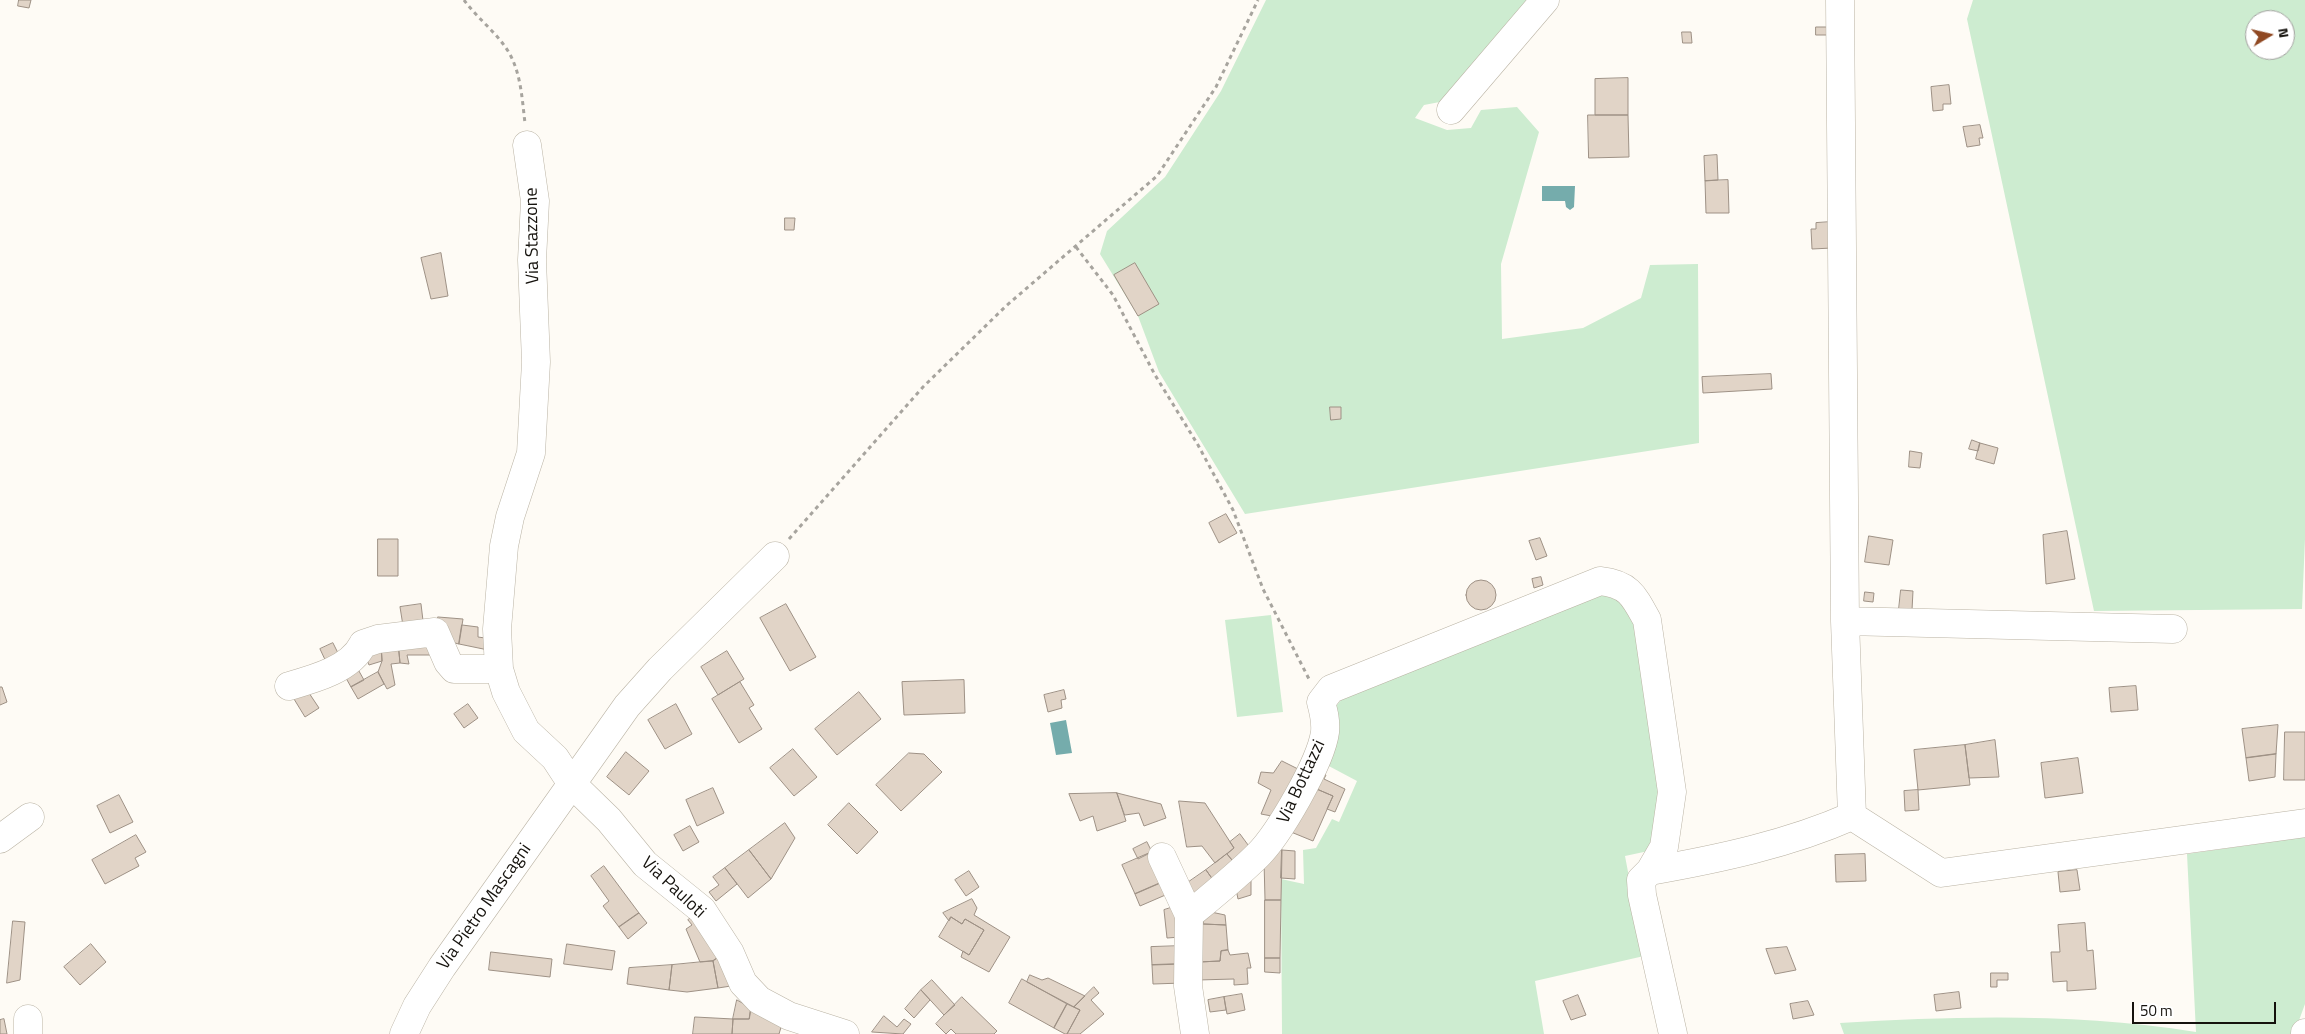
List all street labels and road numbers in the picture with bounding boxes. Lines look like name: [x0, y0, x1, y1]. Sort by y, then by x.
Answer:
street label: Via Stazzone: [521, 187, 545, 285]
street label: Via Bottazzi: [1273, 737, 1331, 827]
street label: Via Pietro Mascagni: [433, 840, 537, 974]
street label: Via Pauloti: [636, 853, 710, 923]

